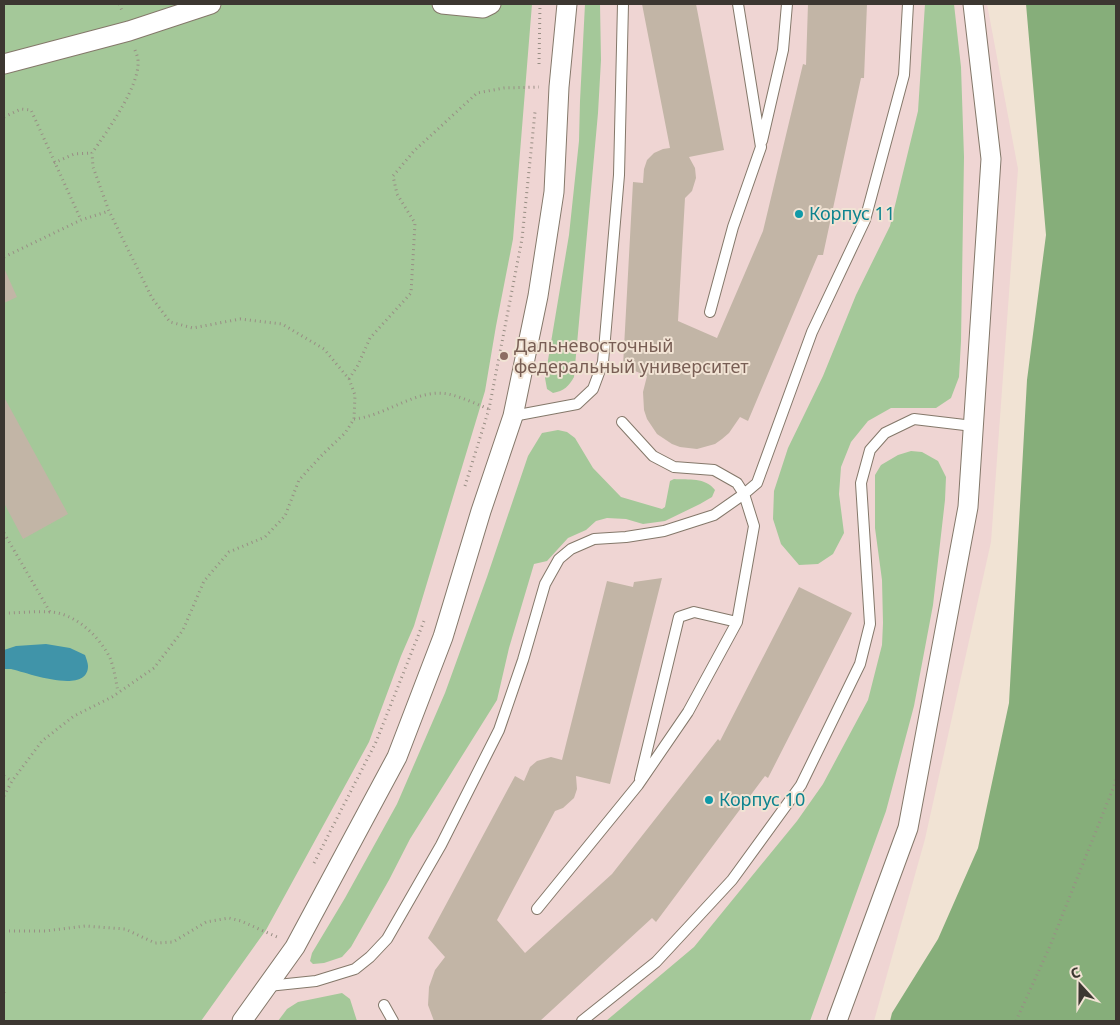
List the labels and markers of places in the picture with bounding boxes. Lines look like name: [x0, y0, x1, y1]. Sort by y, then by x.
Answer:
place label: Корпус 11: [809, 201, 895, 225]
marker: Корпус 11: [793, 208, 805, 220]
place label: Дальневосточный федеральный университет: [514, 333, 749, 378]
marker: Дальневосточный федеральный университет: [498, 350, 510, 362]
place label: Корпус 10: [719, 787, 805, 811]
marker: Корпус 10: [703, 794, 715, 806]

